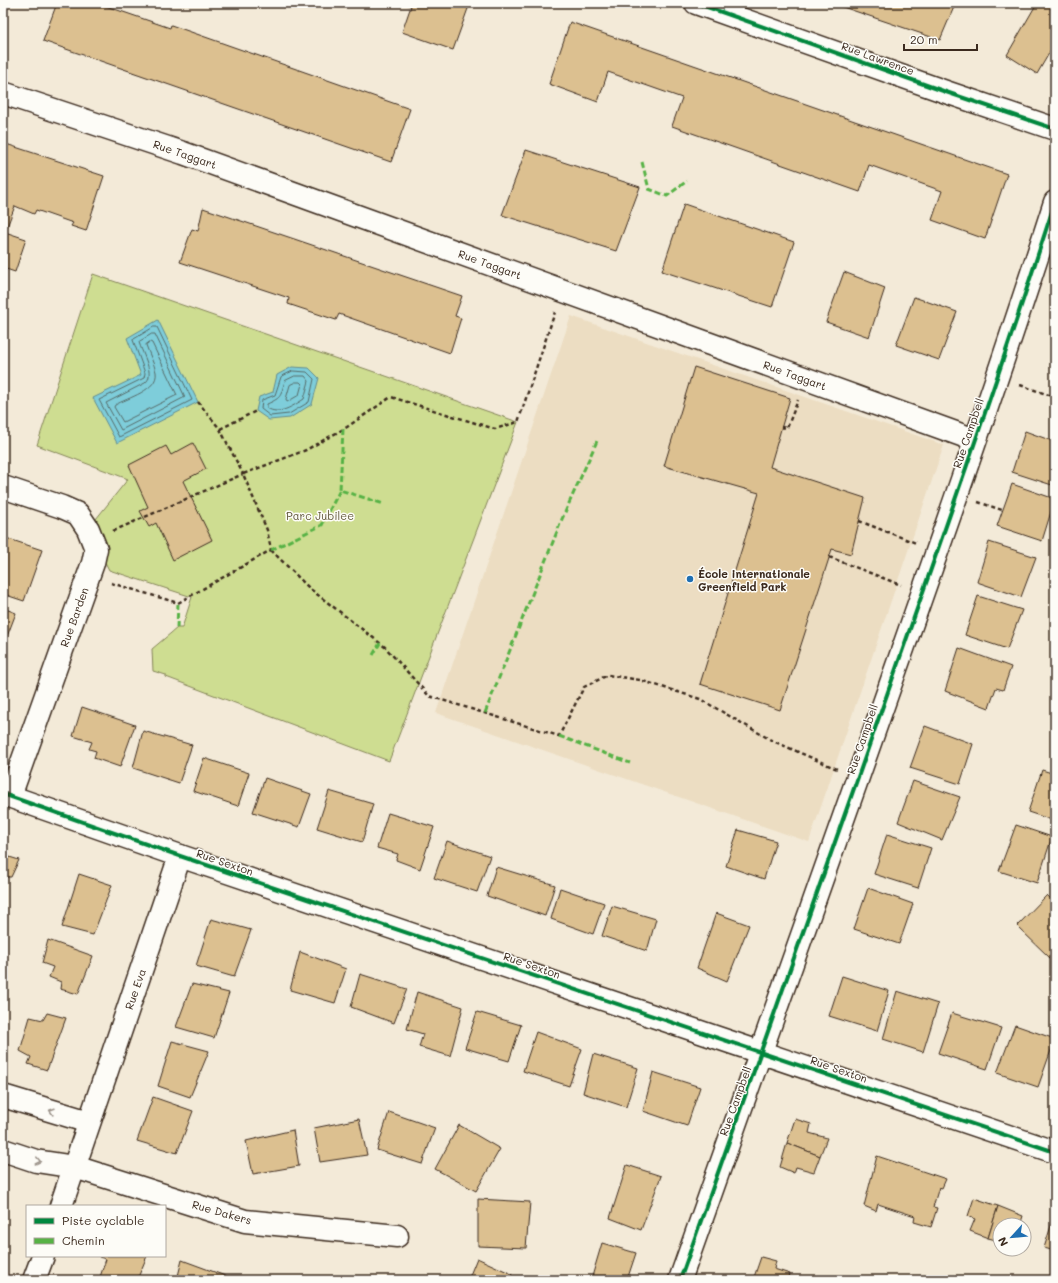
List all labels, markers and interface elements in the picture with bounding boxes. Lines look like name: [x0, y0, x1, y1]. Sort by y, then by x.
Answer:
scale bar: [904, 26, 977, 52]
text: 20 m: [910, 31, 938, 47]
street label: Rue Lawrence: [840, 38, 917, 78]
street label: Rue Taggart: [151, 136, 219, 172]
street label: Rue Taggart: [456, 246, 524, 282]
street label: Rue Taggart: [761, 357, 829, 393]
street label: Rue Campbell: [949, 396, 987, 470]
park label: Parc Jubilee: [286, 508, 354, 523]
place label: École internationale Greenfield Park: [698, 566, 810, 594]
marker: École internationale Greenfield Park: [685, 574, 695, 584]
street label: Rue Barden: [56, 585, 92, 649]
street label: Rue Campbell: [843, 702, 881, 776]
street label: Rue Sexton: [194, 845, 256, 879]
street label: Rue Sexton: [501, 948, 563, 982]
street label: Rue Eva: [121, 966, 149, 1011]
street label: Rue Sexton: [808, 1052, 870, 1086]
street label: Rue Campbell: [715, 1064, 755, 1138]
one-way arrow: [48, 1107, 55, 1116]
one-way arrow: [35, 1156, 42, 1164]
street label: Rue Dakers: [190, 1196, 254, 1228]
legend: [26, 1205, 166, 1257]
text: Piste cyclable: [62, 1212, 144, 1228]
north arrow: [992, 1217, 1032, 1257]
text: Chemin: [62, 1232, 105, 1248]
text: N: [994, 1235, 1011, 1249]

